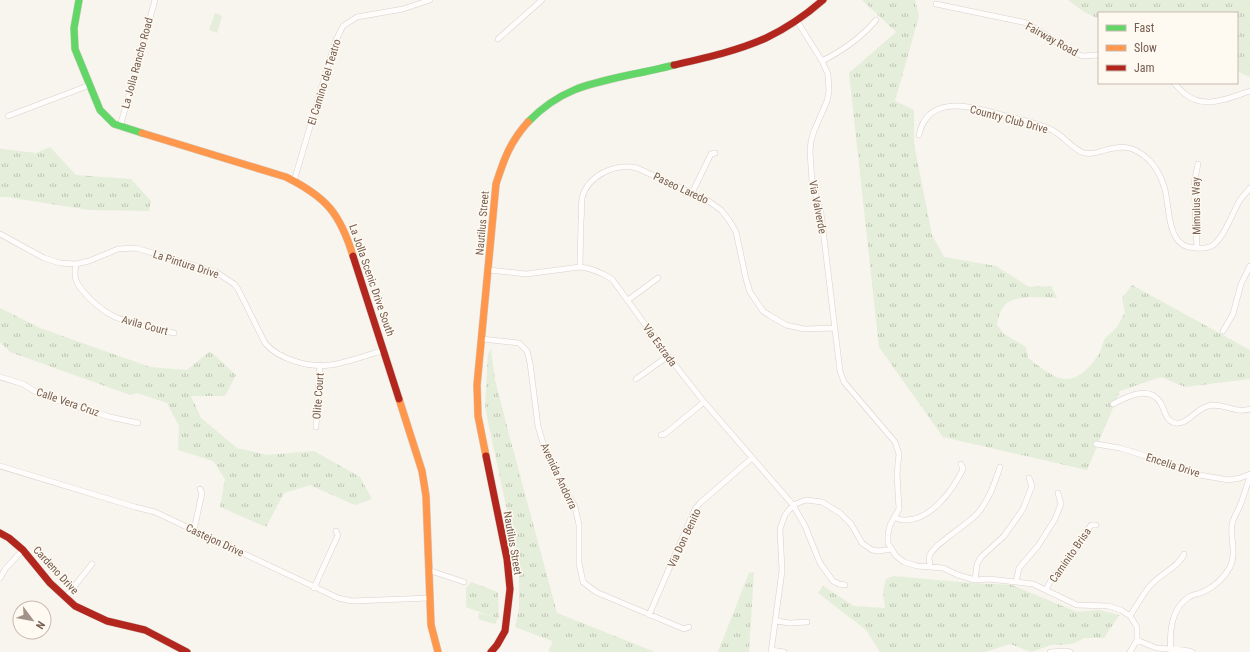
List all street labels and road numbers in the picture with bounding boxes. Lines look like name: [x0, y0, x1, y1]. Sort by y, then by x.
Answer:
street label: La Jolla Rancho Road: [119, 16, 156, 110]
street label: Fairway Road: [1023, 20, 1080, 59]
street label: El Camino del Teatro: [305, 37, 344, 127]
street label: Country Club Drive: [968, 103, 1049, 136]
street label: Paseo Laredo: [651, 170, 711, 207]
street label: Mimulus Way: [1189, 177, 1204, 235]
street label: Via Valverde: [806, 179, 829, 235]
street label: Nautilus Street: [473, 190, 492, 256]
street label: La Jolla Scenic Drive South: [346, 222, 397, 338]
street label: La Pintura Drive: [151, 248, 220, 281]
street label: Avila Court: [120, 313, 170, 338]
street label: Via Estrada: [640, 322, 679, 369]
street label: Olite Court: [310, 372, 327, 420]
street label: Calle Vera Cruz: [35, 386, 101, 419]
street label: Avenida Andorra: [538, 441, 580, 511]
street label: Encelia Drive: [1144, 451, 1201, 480]
street label: Via Don Benito: [665, 506, 704, 570]
street label: Nautilus Street: [501, 510, 524, 576]
street label: Castejon Drive: [184, 521, 246, 560]
street label: Caminito Brisa: [1047, 526, 1094, 585]
street label: Cardeno Drive: [30, 544, 81, 597]

